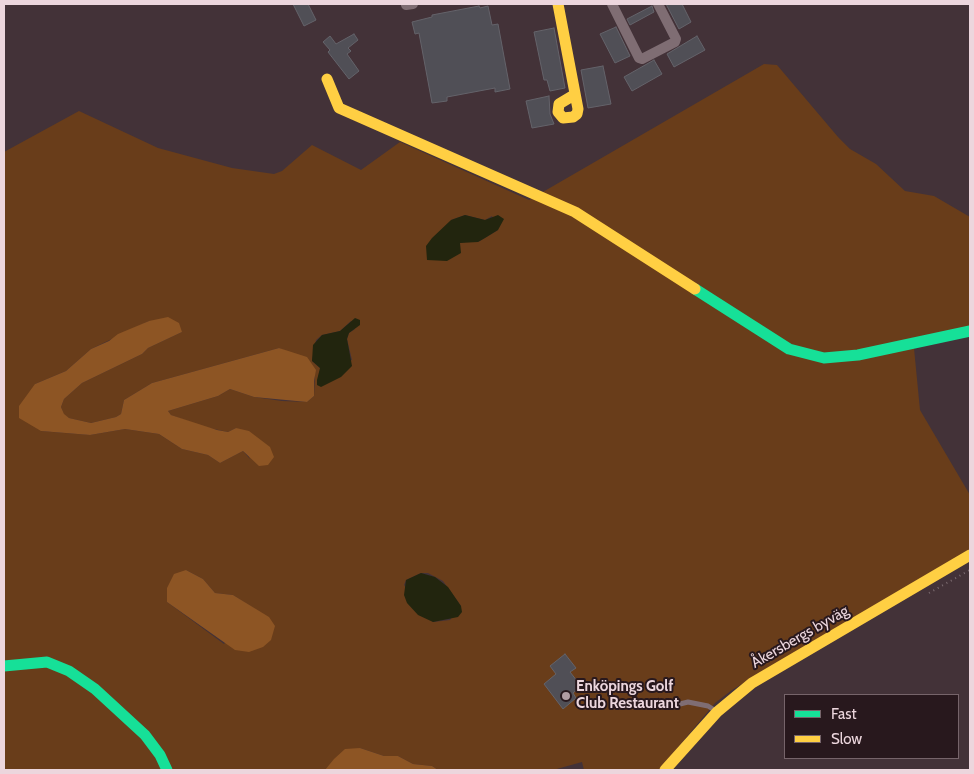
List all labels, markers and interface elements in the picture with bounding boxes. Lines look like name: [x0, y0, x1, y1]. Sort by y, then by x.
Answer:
street label: Åkersbergs byväg: [748, 602, 852, 672]
place label: Enköpings Golf Club Restaurant: [576, 678, 679, 713]
marker: Enköpings Golf Club Restaurant: [560, 690, 572, 702]
legend: [784, 694, 959, 759]
text: Fast: [831, 705, 856, 723]
text: Slow: [831, 730, 862, 748]

